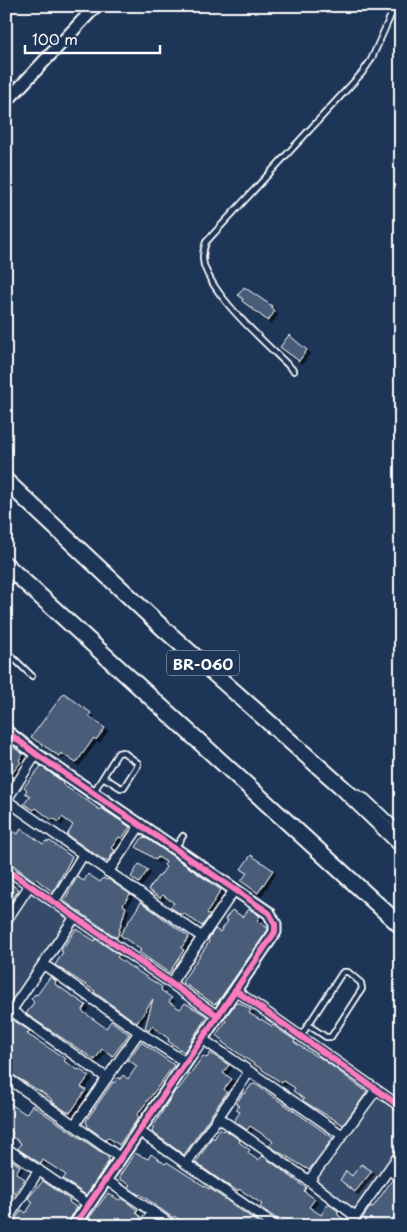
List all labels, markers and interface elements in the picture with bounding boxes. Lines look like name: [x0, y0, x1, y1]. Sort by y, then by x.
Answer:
scale bar: [25, 22, 160, 54]
text: 100 m: [32, 27, 78, 50]
road number: BR-060: [167, 650, 239, 676]

